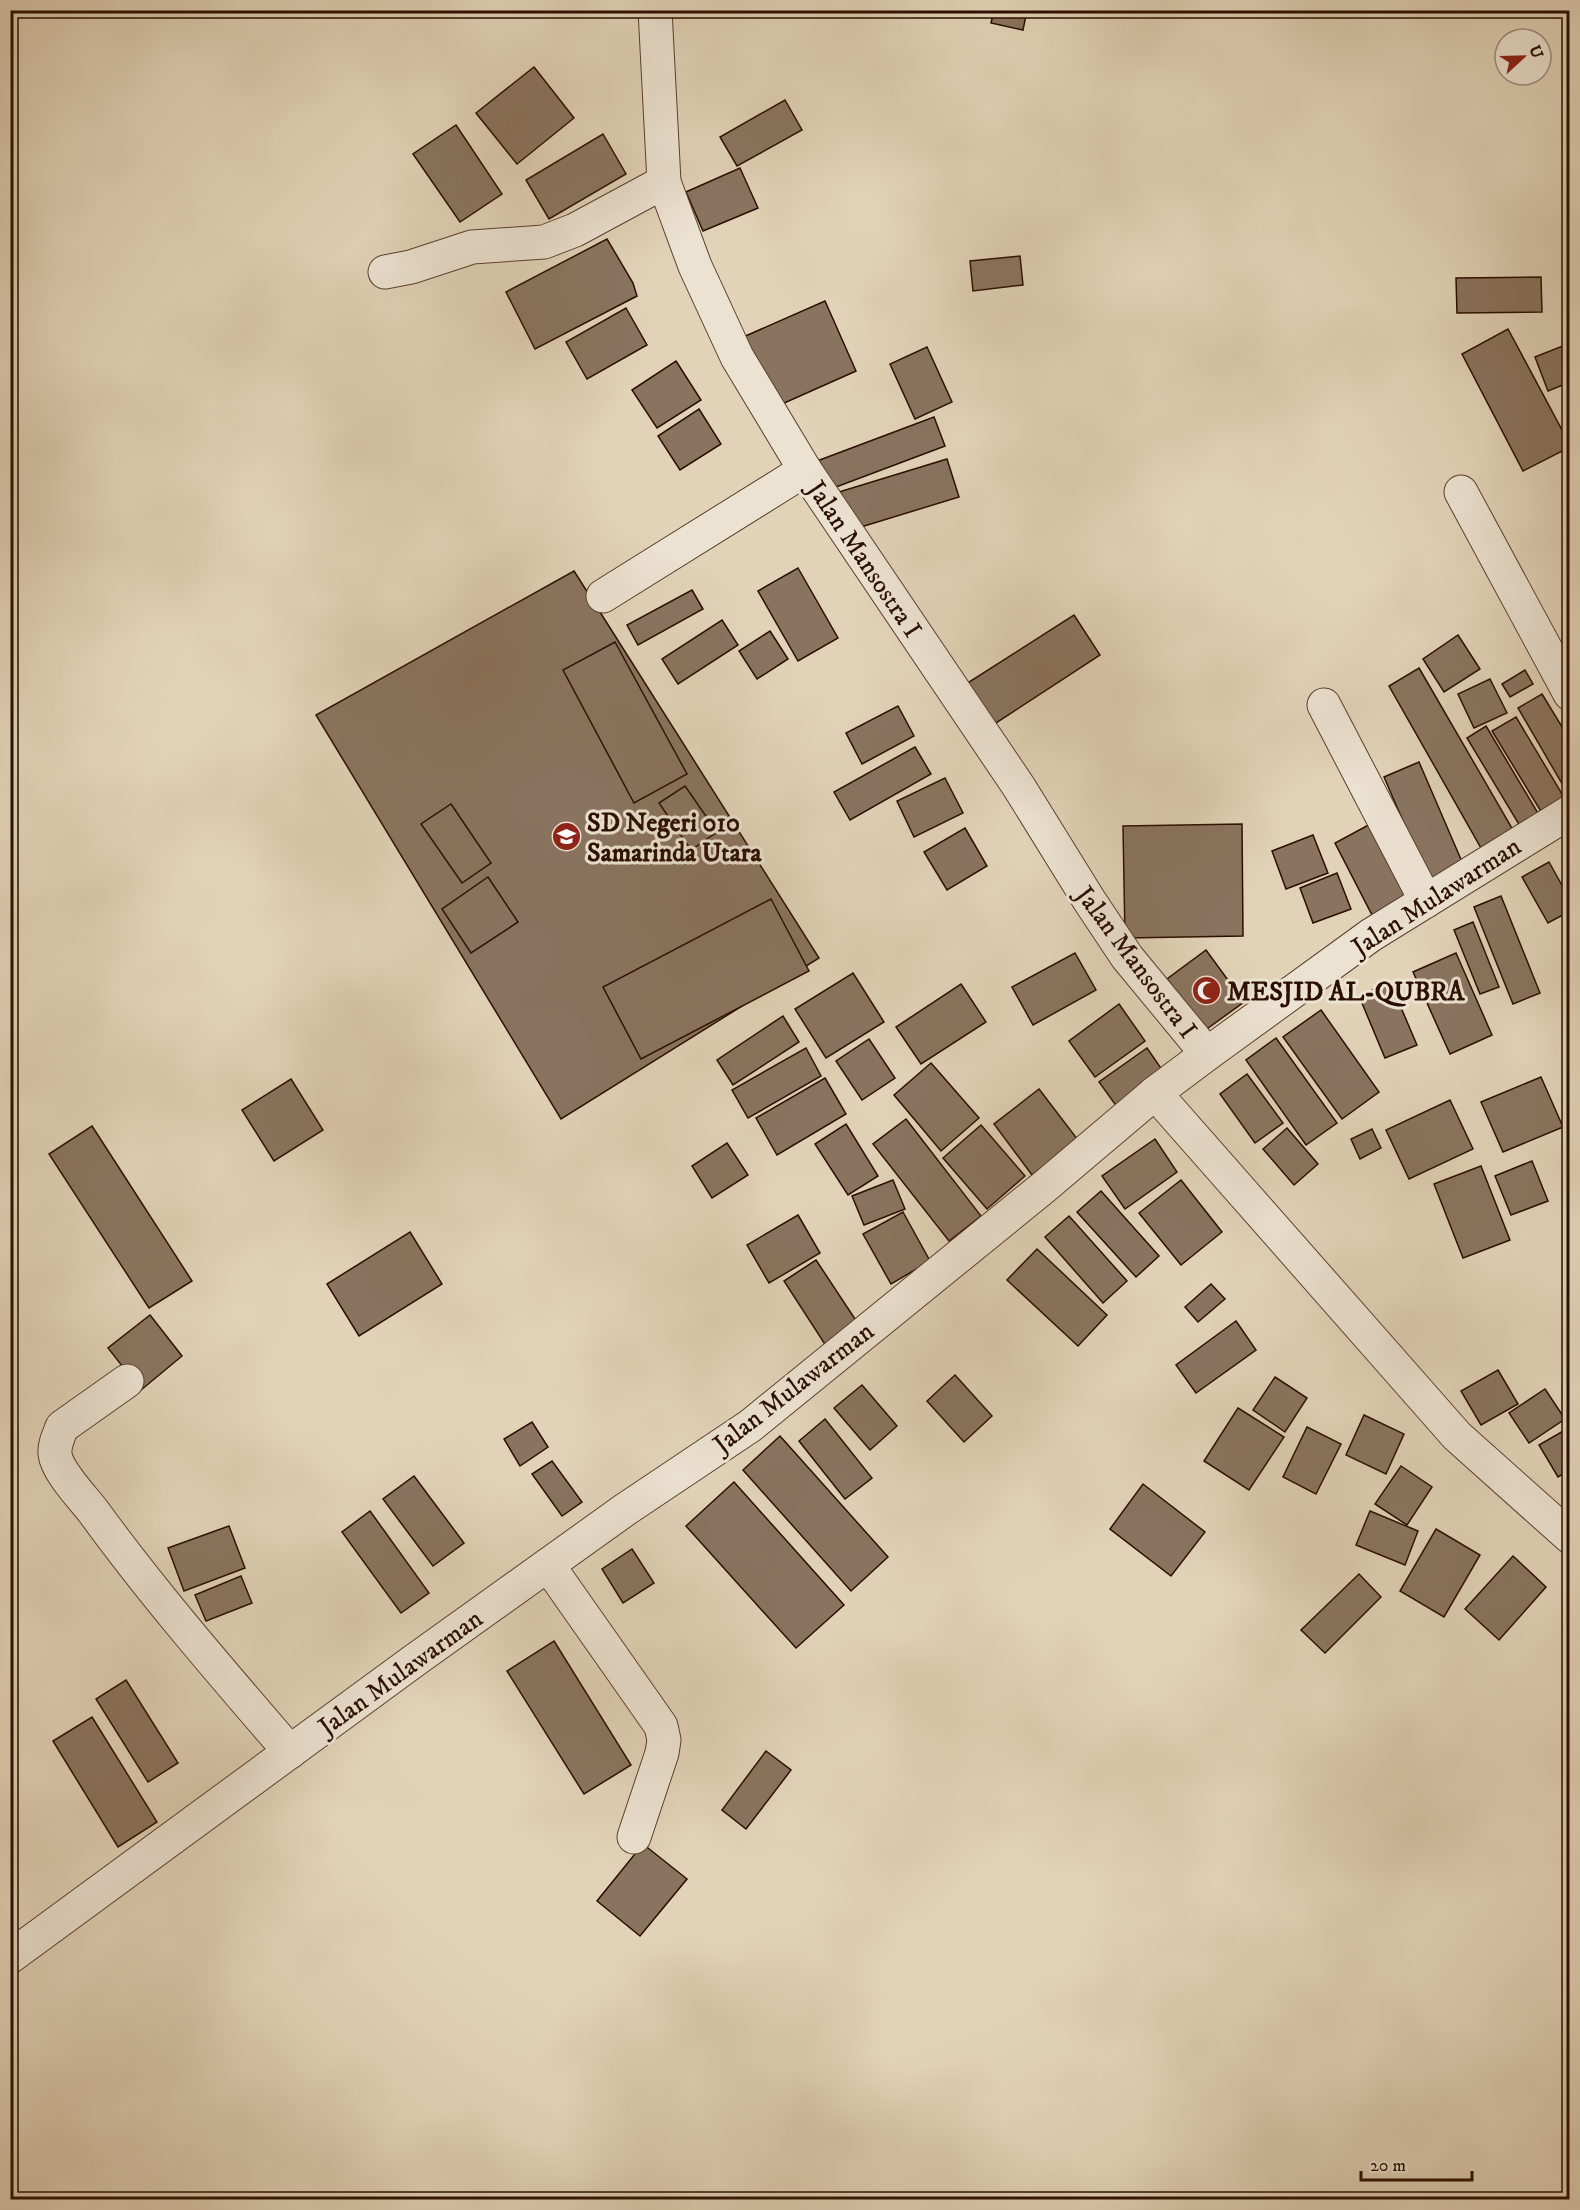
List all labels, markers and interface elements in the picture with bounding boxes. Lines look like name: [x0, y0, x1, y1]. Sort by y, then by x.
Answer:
north arrow: [1493, 27, 1553, 87]
text: U: [1524, 42, 1548, 62]
street label: Jalan Mansostra I: [798, 473, 929, 645]
place label: SD Negeri 010 Samarinda Utara: [587, 807, 762, 870]
school or university icon: SD Negeri 010 Samarinda Utara: [550, 821, 582, 853]
street label: Jalan Mulawarman: [1344, 830, 1528, 965]
street label: Jalan Mansostra I: [1066, 878, 1204, 1046]
mosque icon: MESJID AL-QUBRA: [1190, 975, 1222, 1007]
place label: MESJID AL-QUBRA: [1227, 976, 1466, 1009]
street label: Jalan Mulawarman: [705, 1315, 881, 1462]
street label: Jalan Mulawarman: [311, 1602, 490, 1745]
scale bar: [1361, 2144, 1472, 2182]
text: 20 m: [1370, 2155, 1406, 2177]

